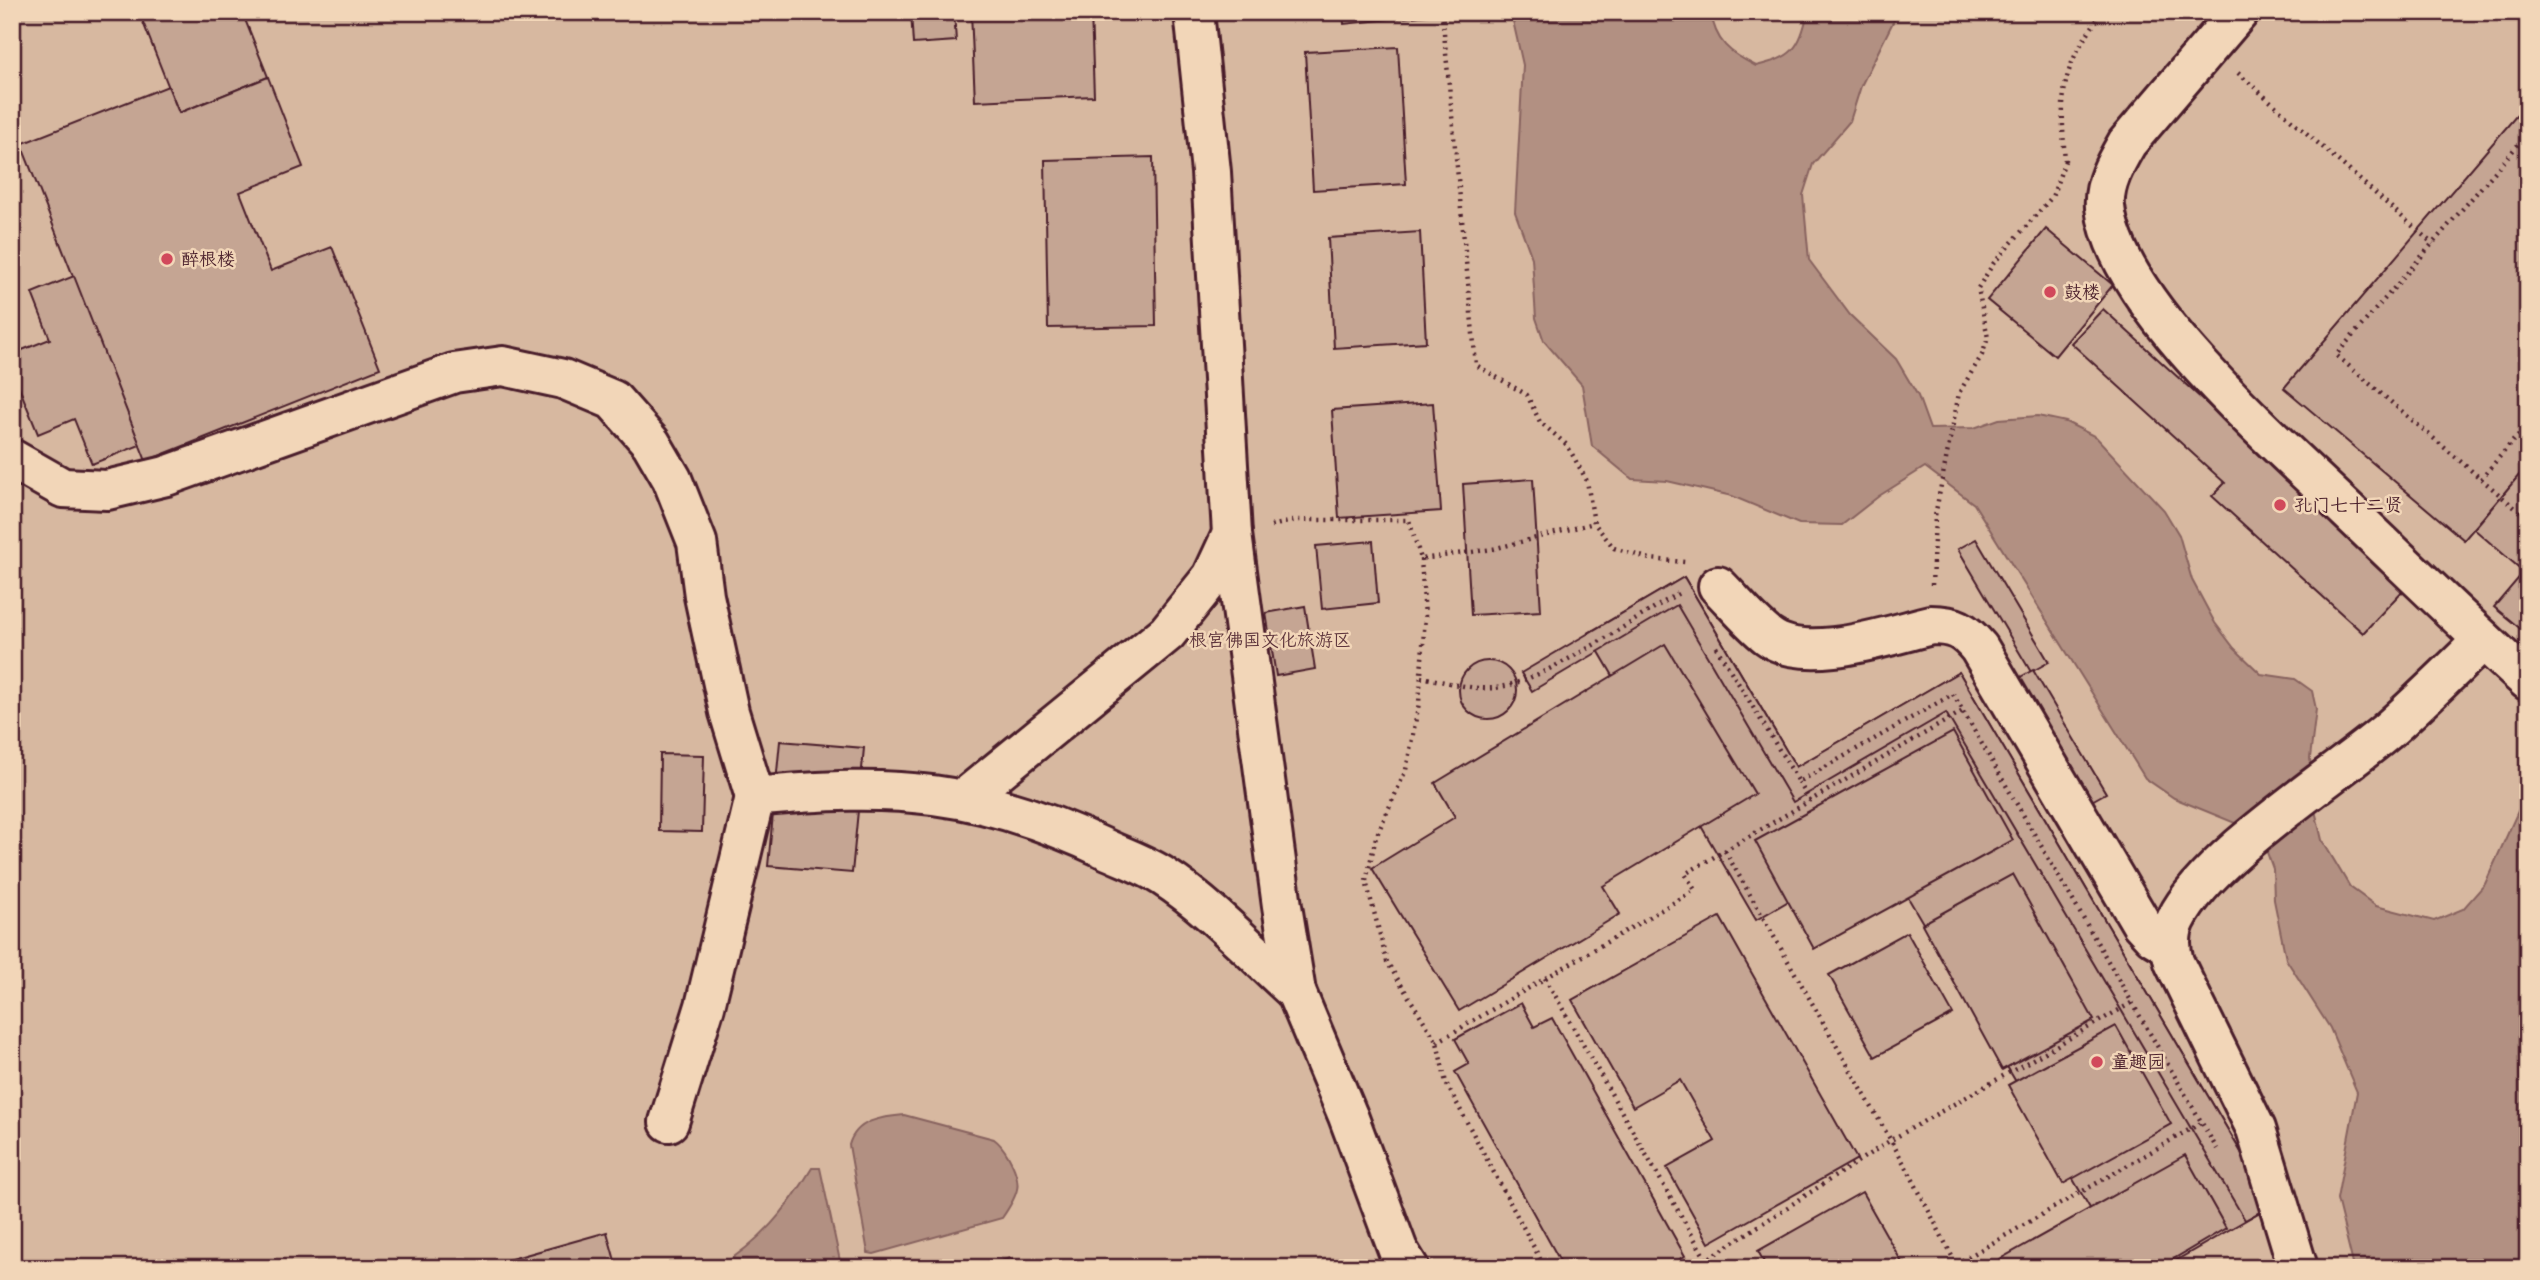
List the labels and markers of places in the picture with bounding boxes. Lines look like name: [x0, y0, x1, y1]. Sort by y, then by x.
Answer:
place label: 醉根楼: [181, 244, 235, 271]
marker: 醉根楼: [159, 251, 175, 267]
place label: 鼓楼: [2064, 277, 2100, 304]
marker: 鼓楼: [2042, 284, 2058, 300]
place label: 孔门七十二贤: [2294, 490, 2402, 517]
marker: 孔门七十二贤: [2272, 497, 2288, 513]
place label: 童趣园: [2111, 1047, 2165, 1074]
marker: 童趣园: [2089, 1054, 2105, 1070]

